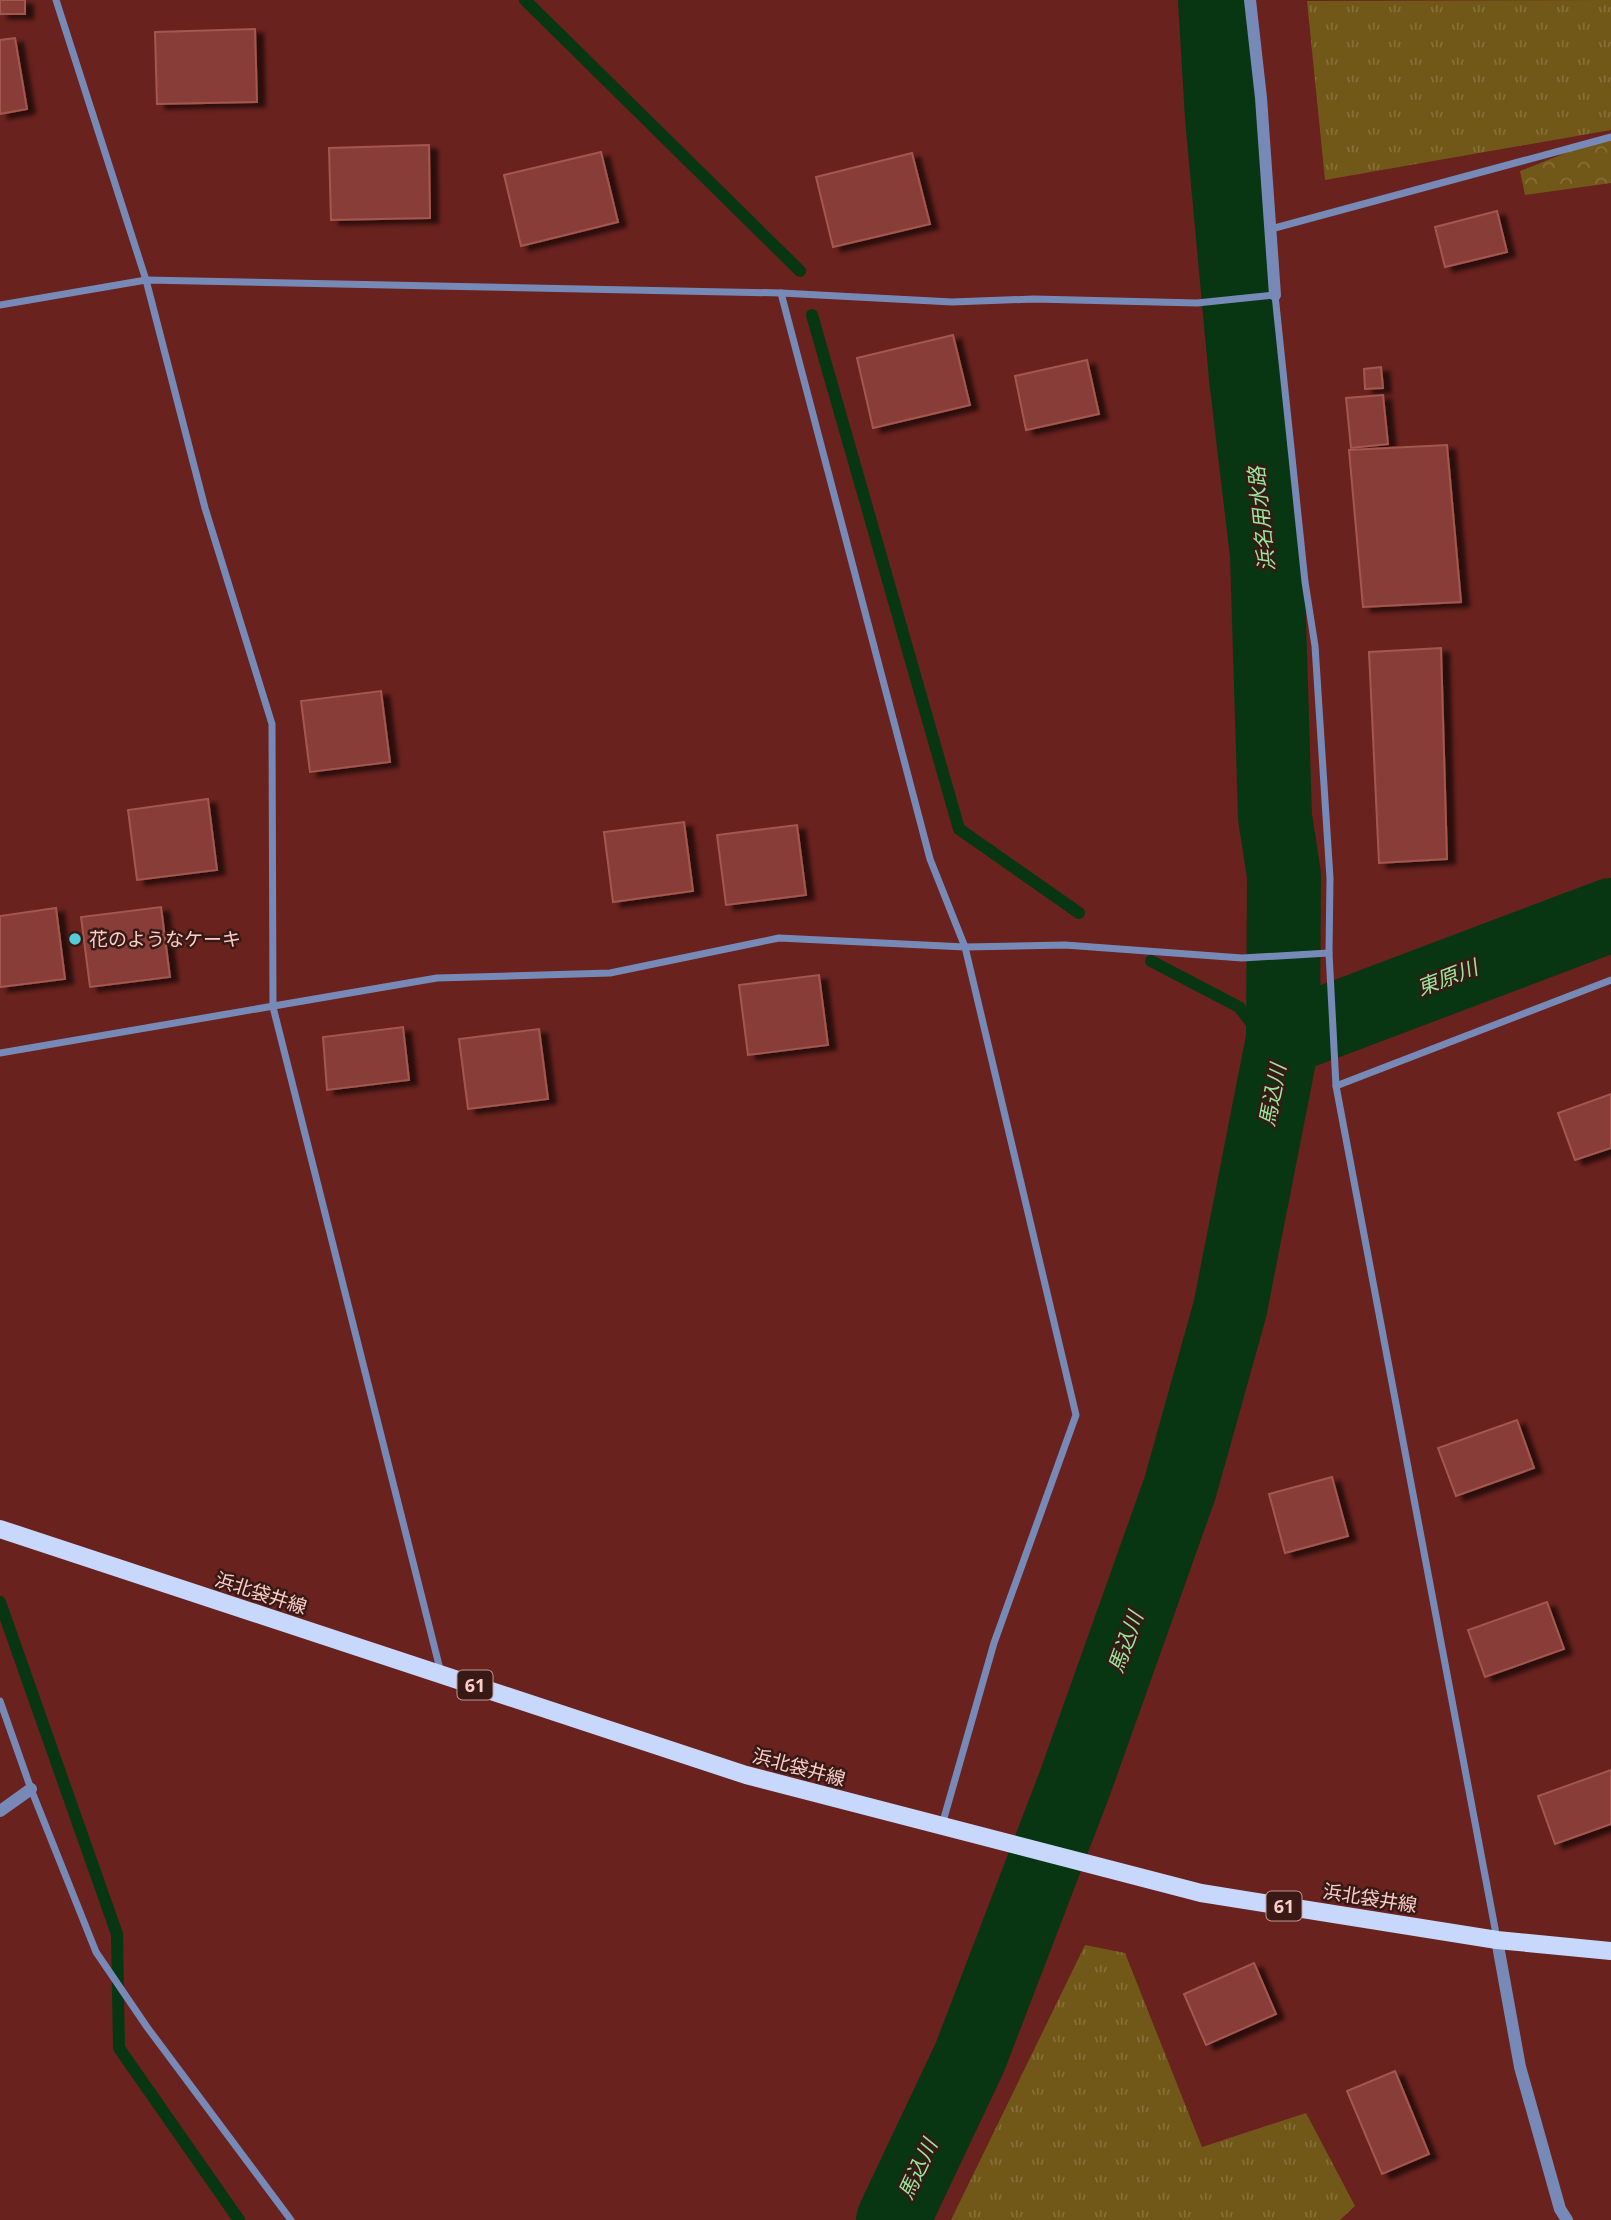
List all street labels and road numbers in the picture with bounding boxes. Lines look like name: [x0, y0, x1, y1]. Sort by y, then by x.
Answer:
street label: 浜北袋井線: [212, 1566, 310, 1620]
road number: 61: [458, 1670, 492, 1700]
street label: 浜北袋井線: [750, 1742, 848, 1792]
street label: 浜北袋井線: [1321, 1878, 1419, 1918]
road number: 61: [1266, 1892, 1302, 1920]

